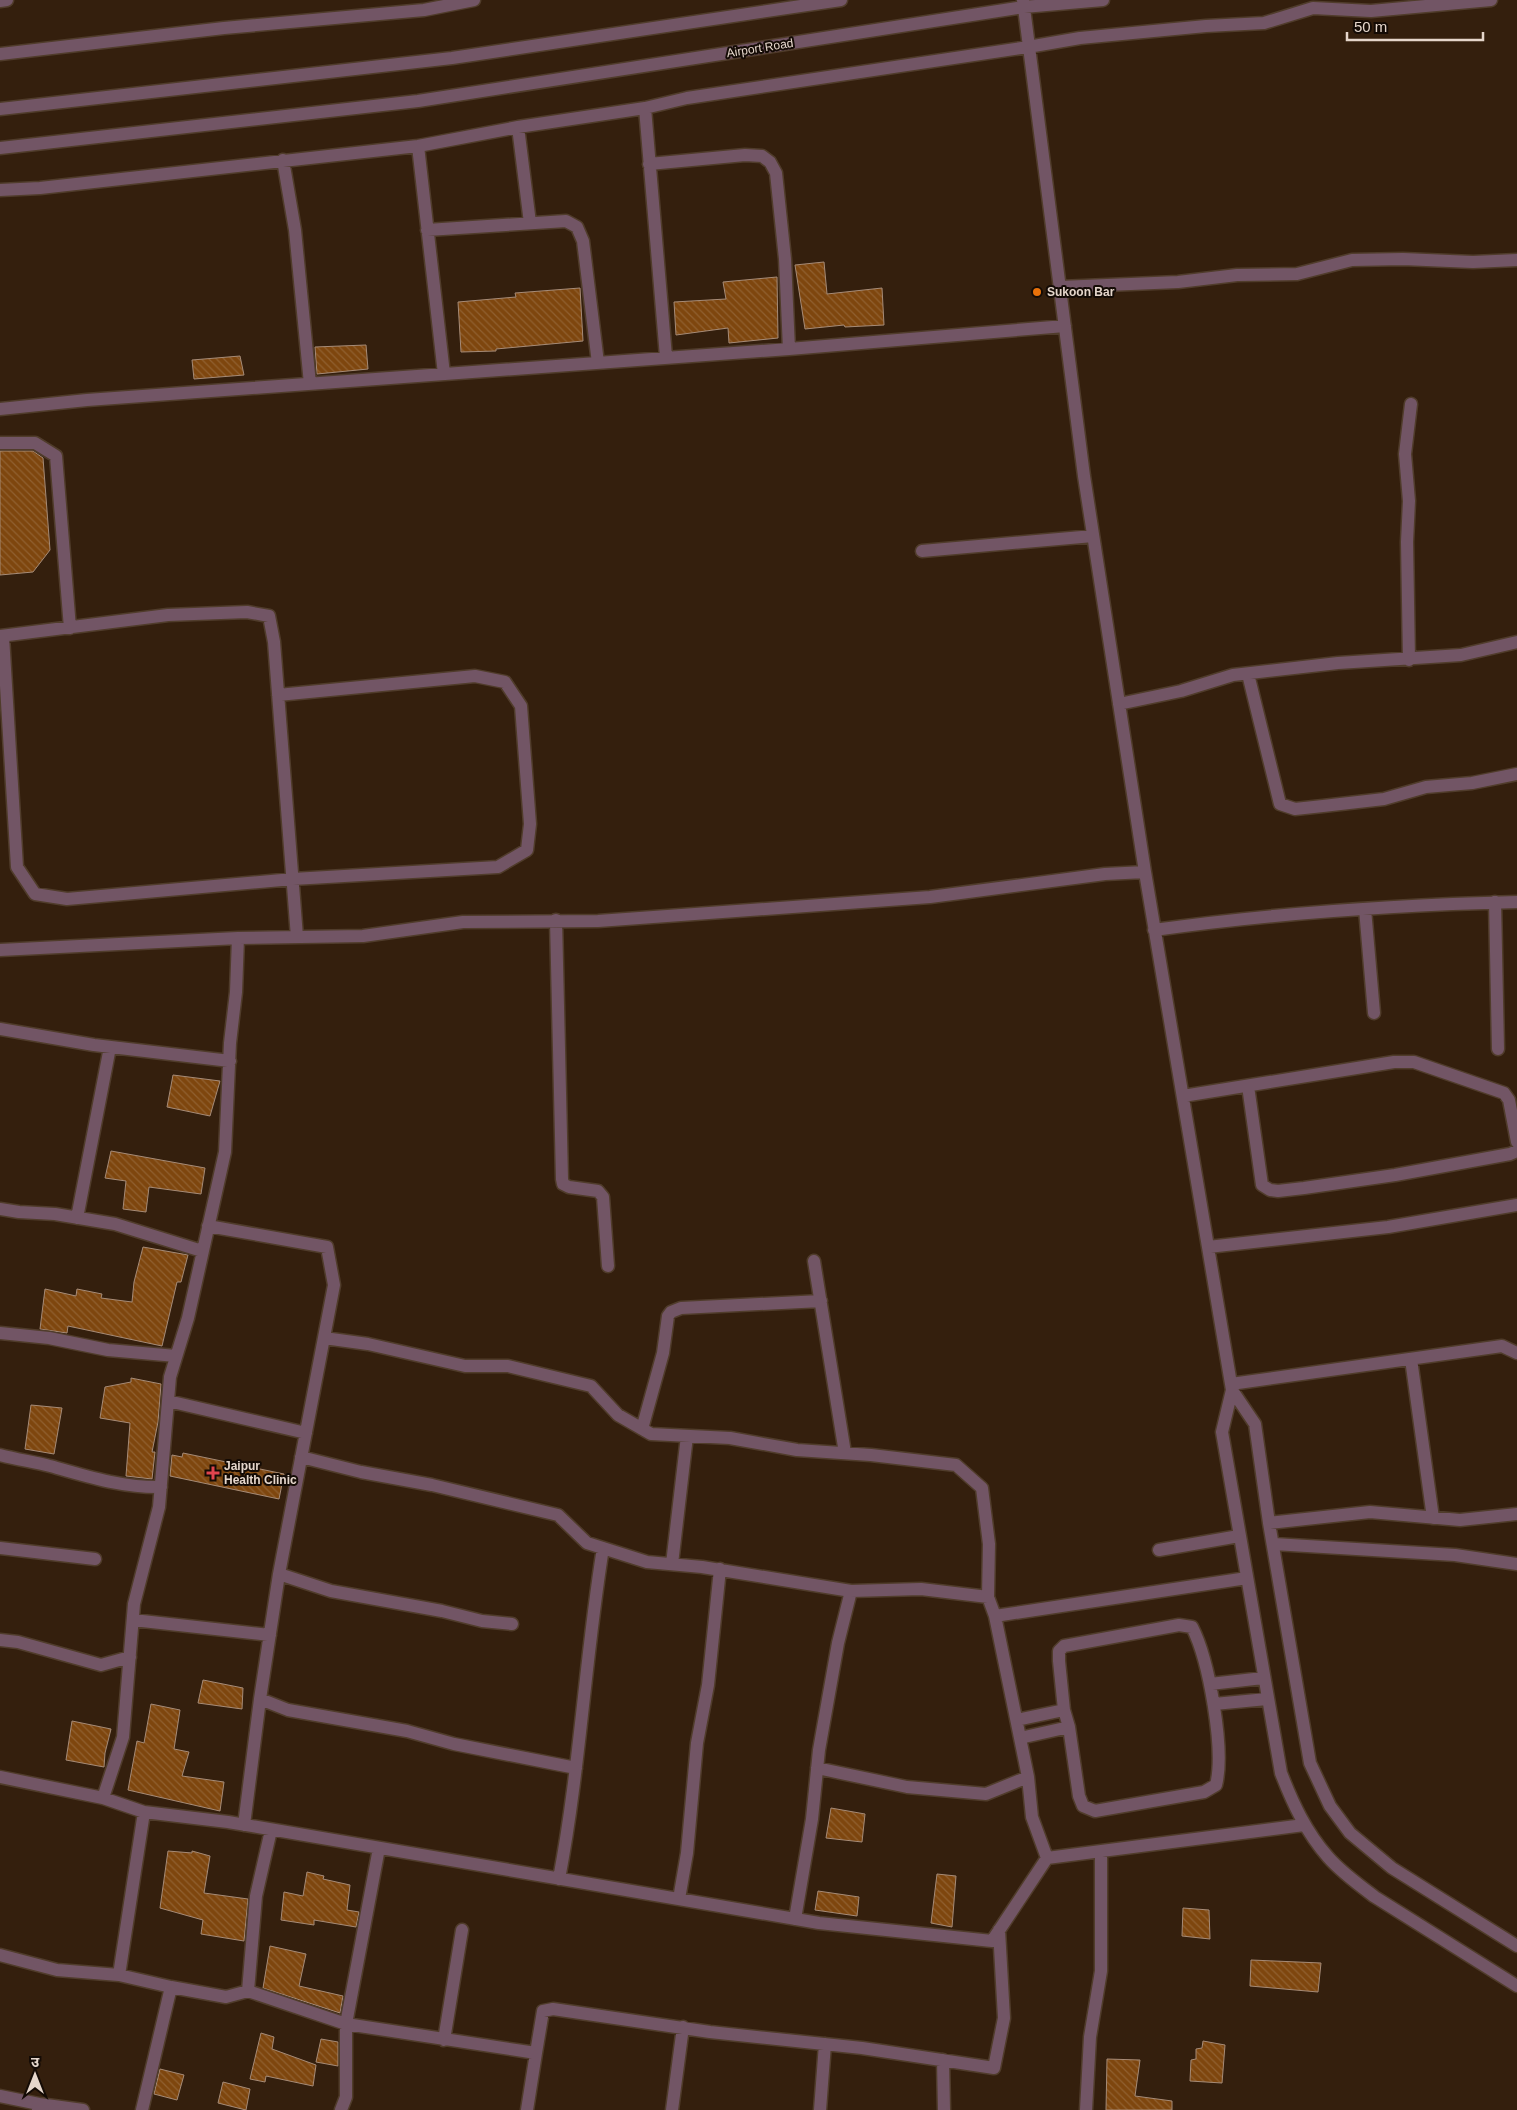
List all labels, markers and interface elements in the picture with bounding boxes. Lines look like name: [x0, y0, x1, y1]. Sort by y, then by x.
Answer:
scale bar: [1347, 10, 1483, 42]
text: 50 m: [1354, 18, 1387, 35]
street label: Airport Road: [726, 36, 794, 60]
place label: Sukoon Bar: [1047, 285, 1115, 299]
marker: Sukoon Bar: [1031, 286, 1043, 298]
place label: Jaipur Health Clinic: [224, 1459, 297, 1487]
marker: Jaipur Health Clinic: [206, 1466, 220, 1480]
north arrow: [10, 2050, 60, 2100]
text: उ: [31, 2054, 40, 2070]

